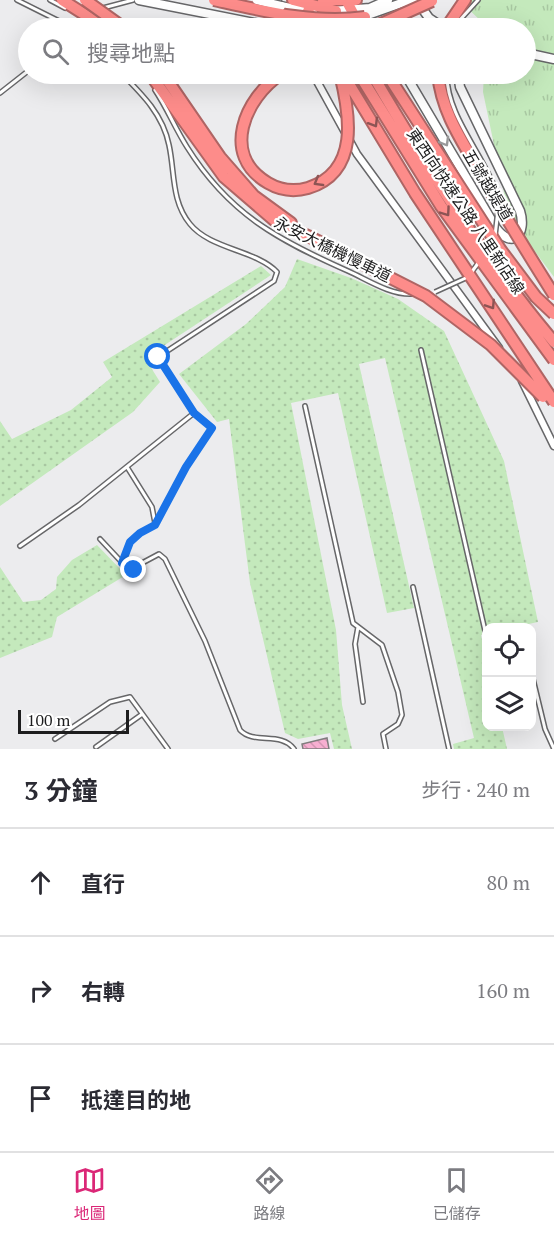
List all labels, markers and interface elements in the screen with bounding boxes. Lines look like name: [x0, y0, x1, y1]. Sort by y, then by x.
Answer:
search box: [18, 18, 536, 84]
icon: search: [39, 35, 72, 68]
text: 搜尋地點: [87, 38, 175, 67]
one-way arrow: [367, 117, 378, 127]
street label: 東西向快速公路 八里新店線: [402, 124, 530, 298]
one-way arrow: [438, 136, 450, 146]
street label: 五號越堤道: [458, 145, 518, 225]
one-way arrow: [314, 175, 324, 186]
one-way arrow: [439, 206, 450, 217]
street label: 永安大橋機慢車道: [271, 211, 395, 287]
one-way arrow: [484, 298, 495, 309]
route start: [144, 343, 170, 369]
route end: [120, 556, 146, 582]
map controls: [482, 623, 536, 731]
button: locate: [482, 623, 536, 677]
button: layers: [482, 677, 536, 731]
scale bar: [18, 707, 129, 734]
text: 100 m: [27, 709, 70, 731]
text: 3 分鐘: [24, 773, 98, 807]
text: 步行 · 240 m: [421, 776, 530, 803]
icon: ahead: [24, 866, 57, 899]
text: 直行: [81, 869, 125, 898]
text: 80 m: [487, 869, 530, 896]
icon: right: [24, 974, 57, 1007]
text: 右轉: [81, 977, 125, 1006]
text: 160 m: [476, 977, 530, 1004]
icon: arrive: [24, 1082, 57, 1115]
text: 抵達目的地: [81, 1085, 191, 1114]
tab: 地圖: [73, 1164, 106, 1224]
tab: 路線: [253, 1164, 286, 1224]
tab: 已儲存: [433, 1164, 481, 1224]

